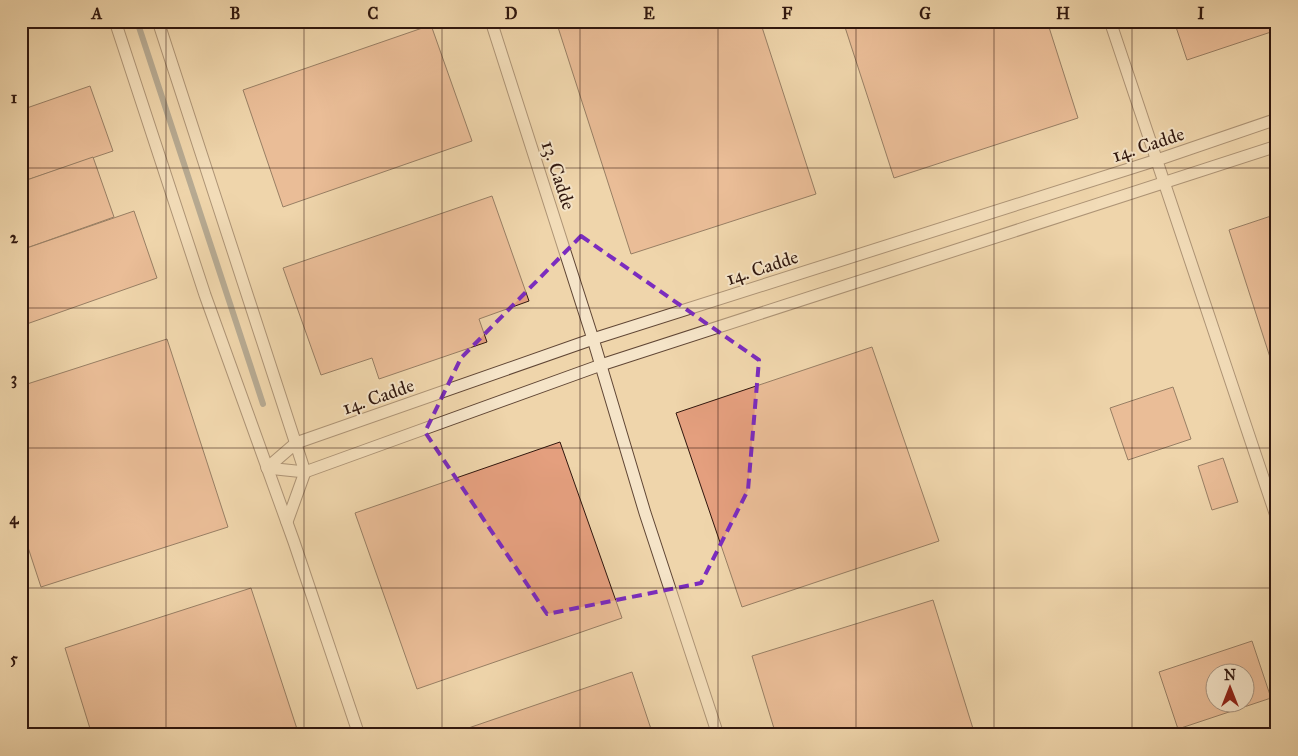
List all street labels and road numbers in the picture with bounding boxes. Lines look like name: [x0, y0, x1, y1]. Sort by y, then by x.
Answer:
street label: 14. Cadde: [1109, 122, 1187, 167]
street label: 13. Cadde: [537, 138, 580, 213]
street label: 14. Cadde: [723, 245, 801, 290]
street label: 14. Cadde: [339, 373, 417, 419]

